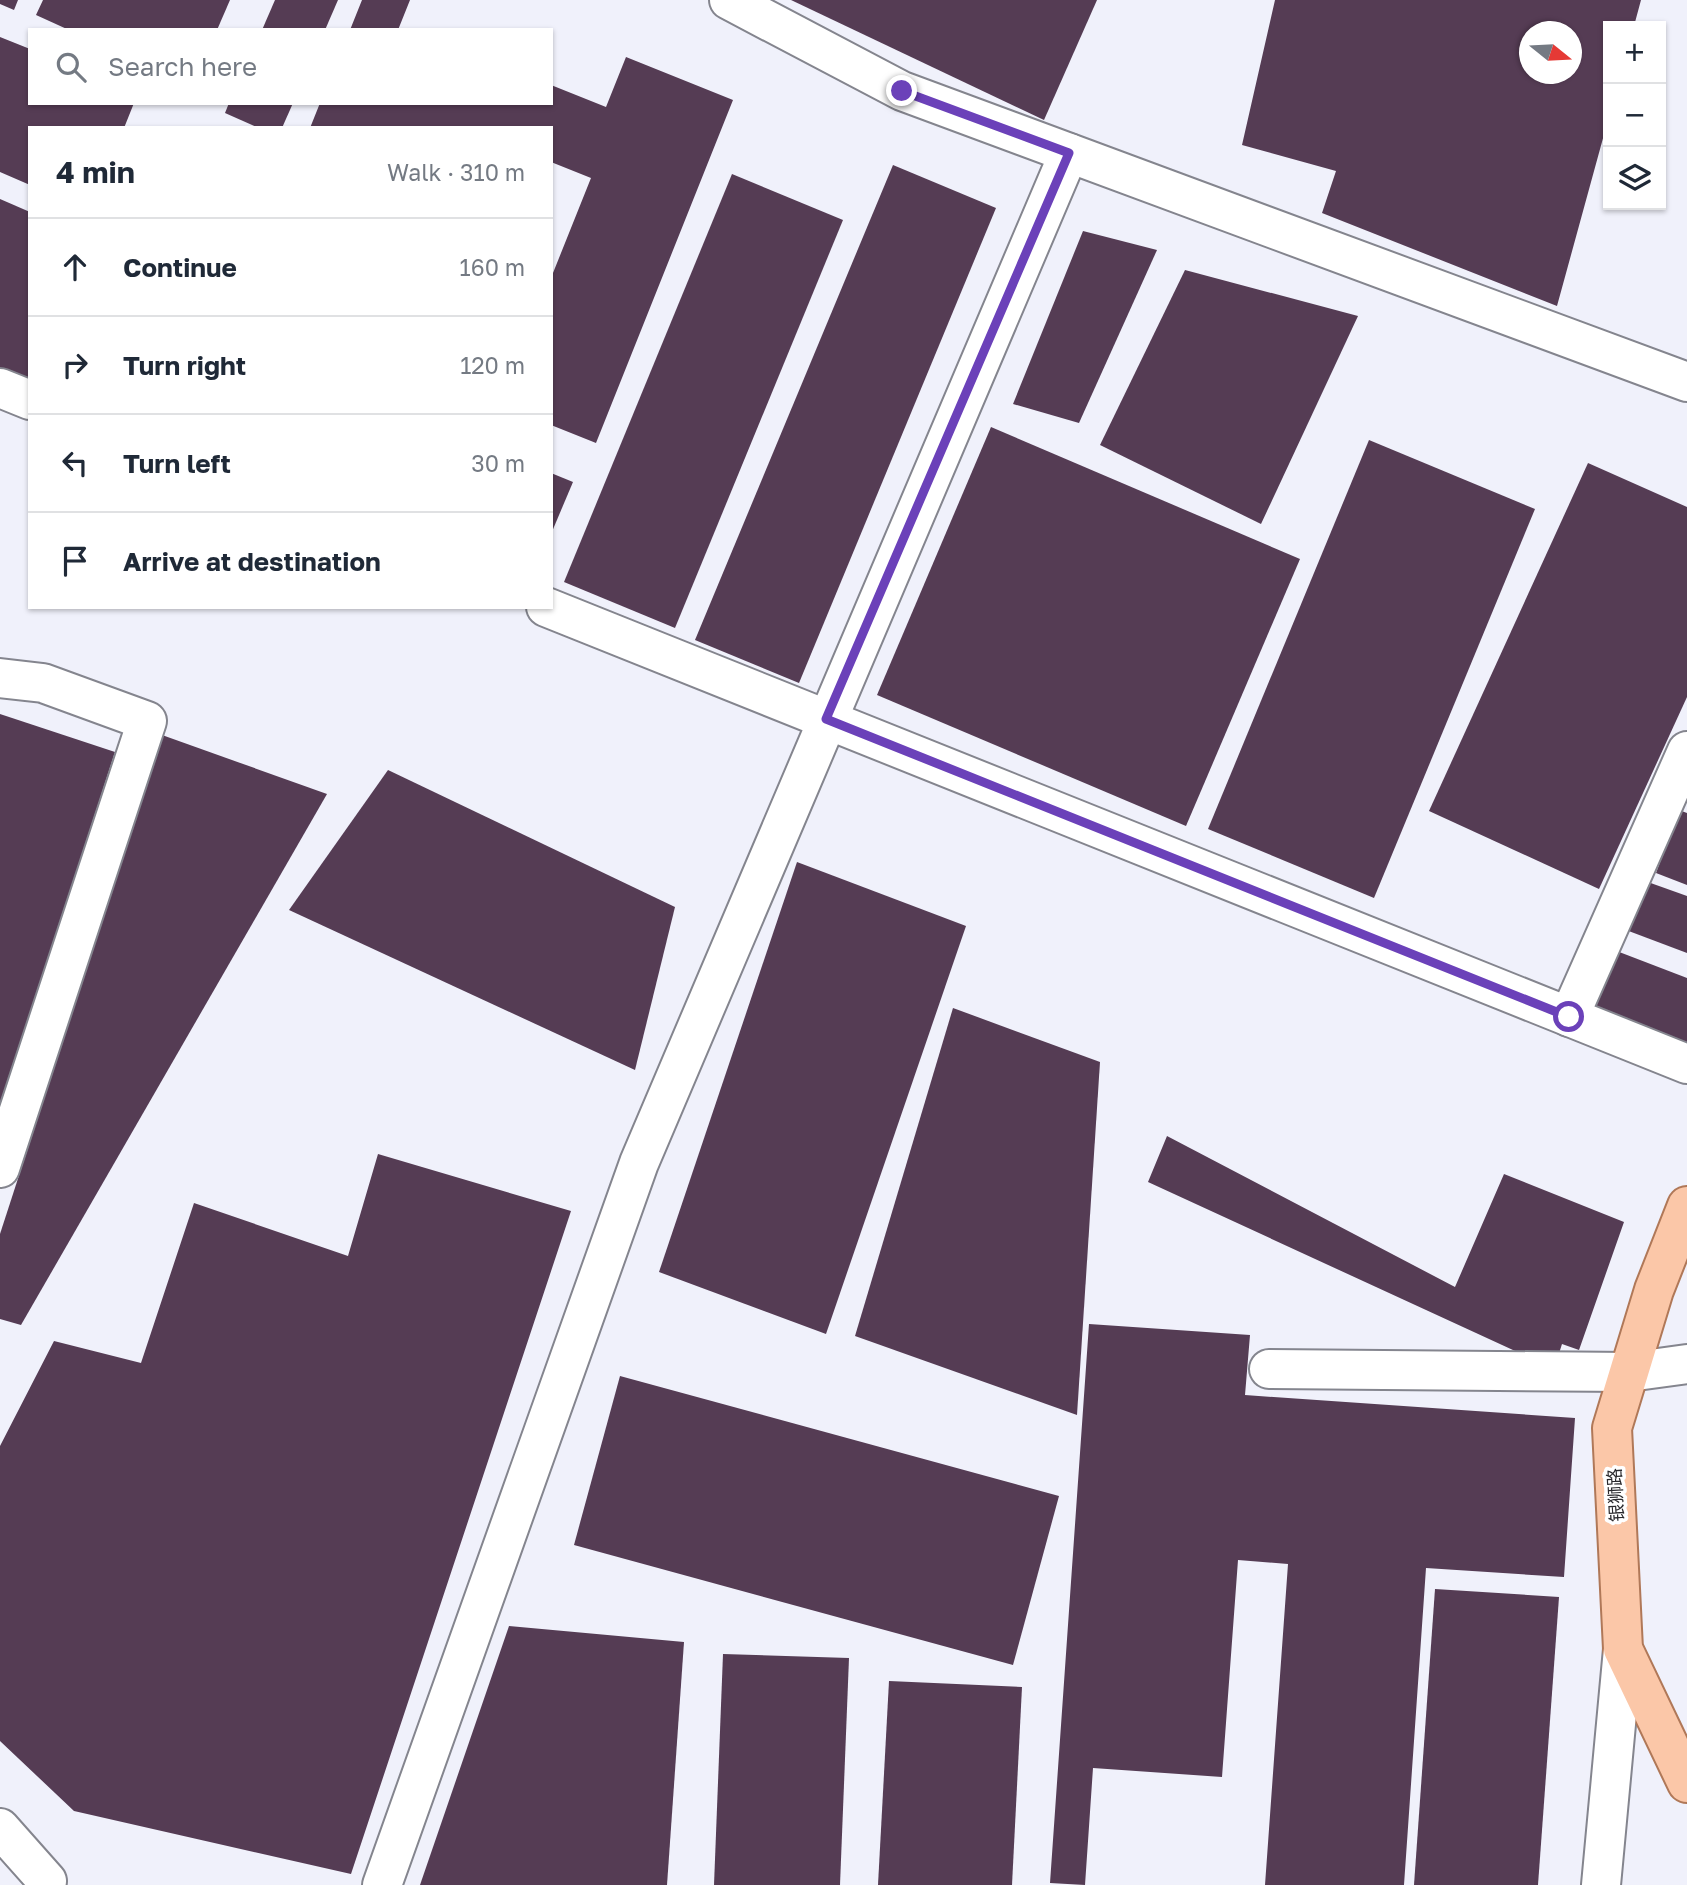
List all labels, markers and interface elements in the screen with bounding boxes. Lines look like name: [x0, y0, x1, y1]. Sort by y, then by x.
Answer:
north arrow: [1519, 21, 1582, 84]
map controls: [1603, 21, 1666, 210]
button: +: [1603, 21, 1666, 84]
search box: [28, 28, 553, 105]
icon: search: [52, 48, 90, 86]
text: Search here: [108, 51, 257, 82]
route end: [886, 75, 917, 106]
button: −: [1603, 84, 1666, 147]
button: layers: [1603, 147, 1666, 210]
text: 4 min: [56, 154, 135, 190]
text: Walk · 310 m: [387, 158, 525, 186]
icon: ahead: [56, 248, 94, 286]
text: Continue: [123, 252, 237, 283]
text: 160 m: [460, 253, 525, 281]
icon: right: [56, 346, 94, 384]
text: Turn right: [123, 350, 246, 381]
text: 120 m: [460, 351, 525, 379]
icon: left: [56, 444, 94, 482]
text: Turn left: [123, 448, 231, 479]
text: 30 m: [471, 449, 525, 477]
icon: arrive: [56, 542, 94, 580]
text: Arrive at destination: [123, 546, 381, 577]
route start: [1553, 1001, 1584, 1032]
street label: 银狮路: [1603, 1467, 1627, 1523]

